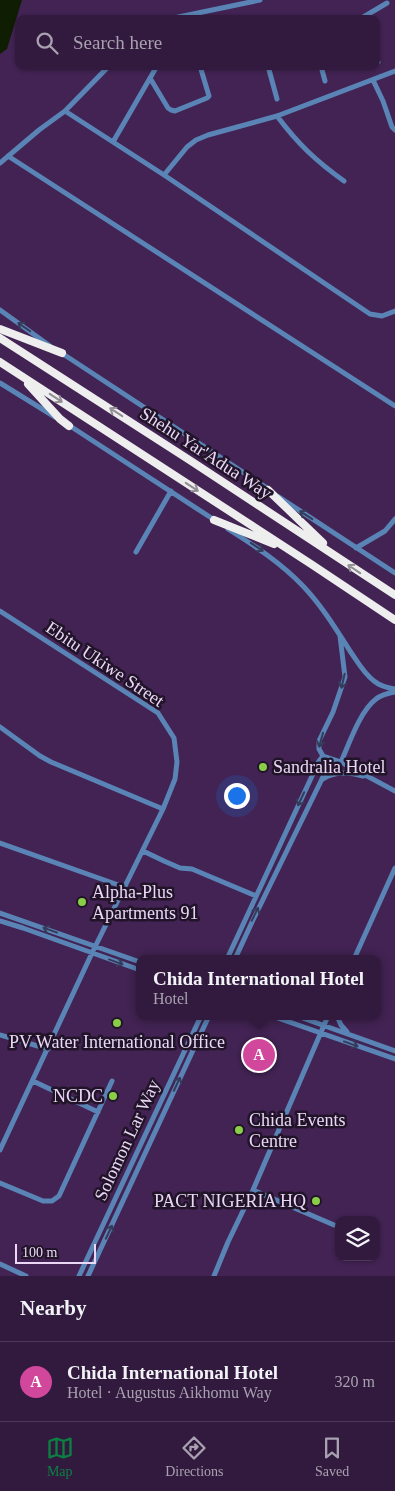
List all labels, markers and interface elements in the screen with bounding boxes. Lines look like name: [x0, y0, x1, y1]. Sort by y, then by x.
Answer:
search box: [15, 15, 380, 70]
icon: search: [33, 29, 61, 57]
text: Search here: [73, 32, 162, 53]
one-way arrow: [17, 322, 31, 332]
one-way arrow: [48, 393, 62, 403]
street label: Shehu Yar'Adua Way: [136, 403, 276, 503]
one-way arrow: [109, 407, 123, 418]
one-way arrow: [185, 481, 199, 492]
one-way arrow: [299, 509, 313, 520]
one-way arrow: [250, 542, 264, 553]
one-way arrow: [347, 564, 361, 574]
street label: Ebitu Ukiwe Street: [42, 617, 168, 711]
one-way arrow: [338, 673, 347, 689]
one-way arrow: [316, 732, 325, 748]
place label: Sandralia Hotel: [273, 757, 385, 777]
marker: Sandralia Hotel: [257, 761, 269, 773]
your location: [224, 783, 250, 809]
one-way arrow: [296, 791, 306, 806]
place label: Alpha-Plus Apartments 91: [92, 882, 198, 923]
marker: Alpha-Plus Apartments 91: [76, 896, 88, 908]
one-way arrow: [250, 907, 260, 922]
one-way arrow: [43, 925, 58, 934]
popup: [136, 955, 381, 1020]
one-way arrow: [108, 958, 123, 967]
text: Chida International Hotel: [153, 968, 364, 989]
text: Hotel: [153, 990, 188, 1007]
marker: PV Water International Office: [111, 1017, 123, 1029]
place label: PV Water International Office: [9, 1032, 225, 1052]
pin: A: [243, 1036, 275, 1074]
one-way arrow: [343, 1040, 359, 1049]
street label: Solomon Lar Way: [90, 1076, 164, 1204]
one-way arrow: [173, 1077, 183, 1092]
place label: NCDC: [53, 1086, 103, 1106]
marker: NCDC: [107, 1090, 119, 1102]
place label: Chida Events Centre: [249, 1110, 346, 1151]
marker: Chida Events Centre: [233, 1124, 245, 1136]
place label: PACT NIGERIA HQ: [154, 1191, 306, 1211]
marker: PACT NIGERIA HQ: [310, 1195, 322, 1207]
map controls: [335, 1216, 380, 1261]
button: layers: [335, 1216, 380, 1261]
one-way arrow: [105, 1225, 114, 1240]
scale bar: [15, 1241, 96, 1264]
text: 100 m: [22, 1245, 57, 1260]
text: Nearby: [20, 1296, 87, 1320]
text: Chida International Hotel: [67, 1362, 278, 1383]
text: A: [30, 1373, 42, 1390]
text: 320 m: [335, 1373, 375, 1390]
text: Hotel · Augustus Aikhomu Way: [67, 1384, 272, 1401]
tab: Map: [46, 1434, 74, 1480]
tab: Directions: [165, 1434, 224, 1480]
tab: Saved: [315, 1434, 349, 1480]

